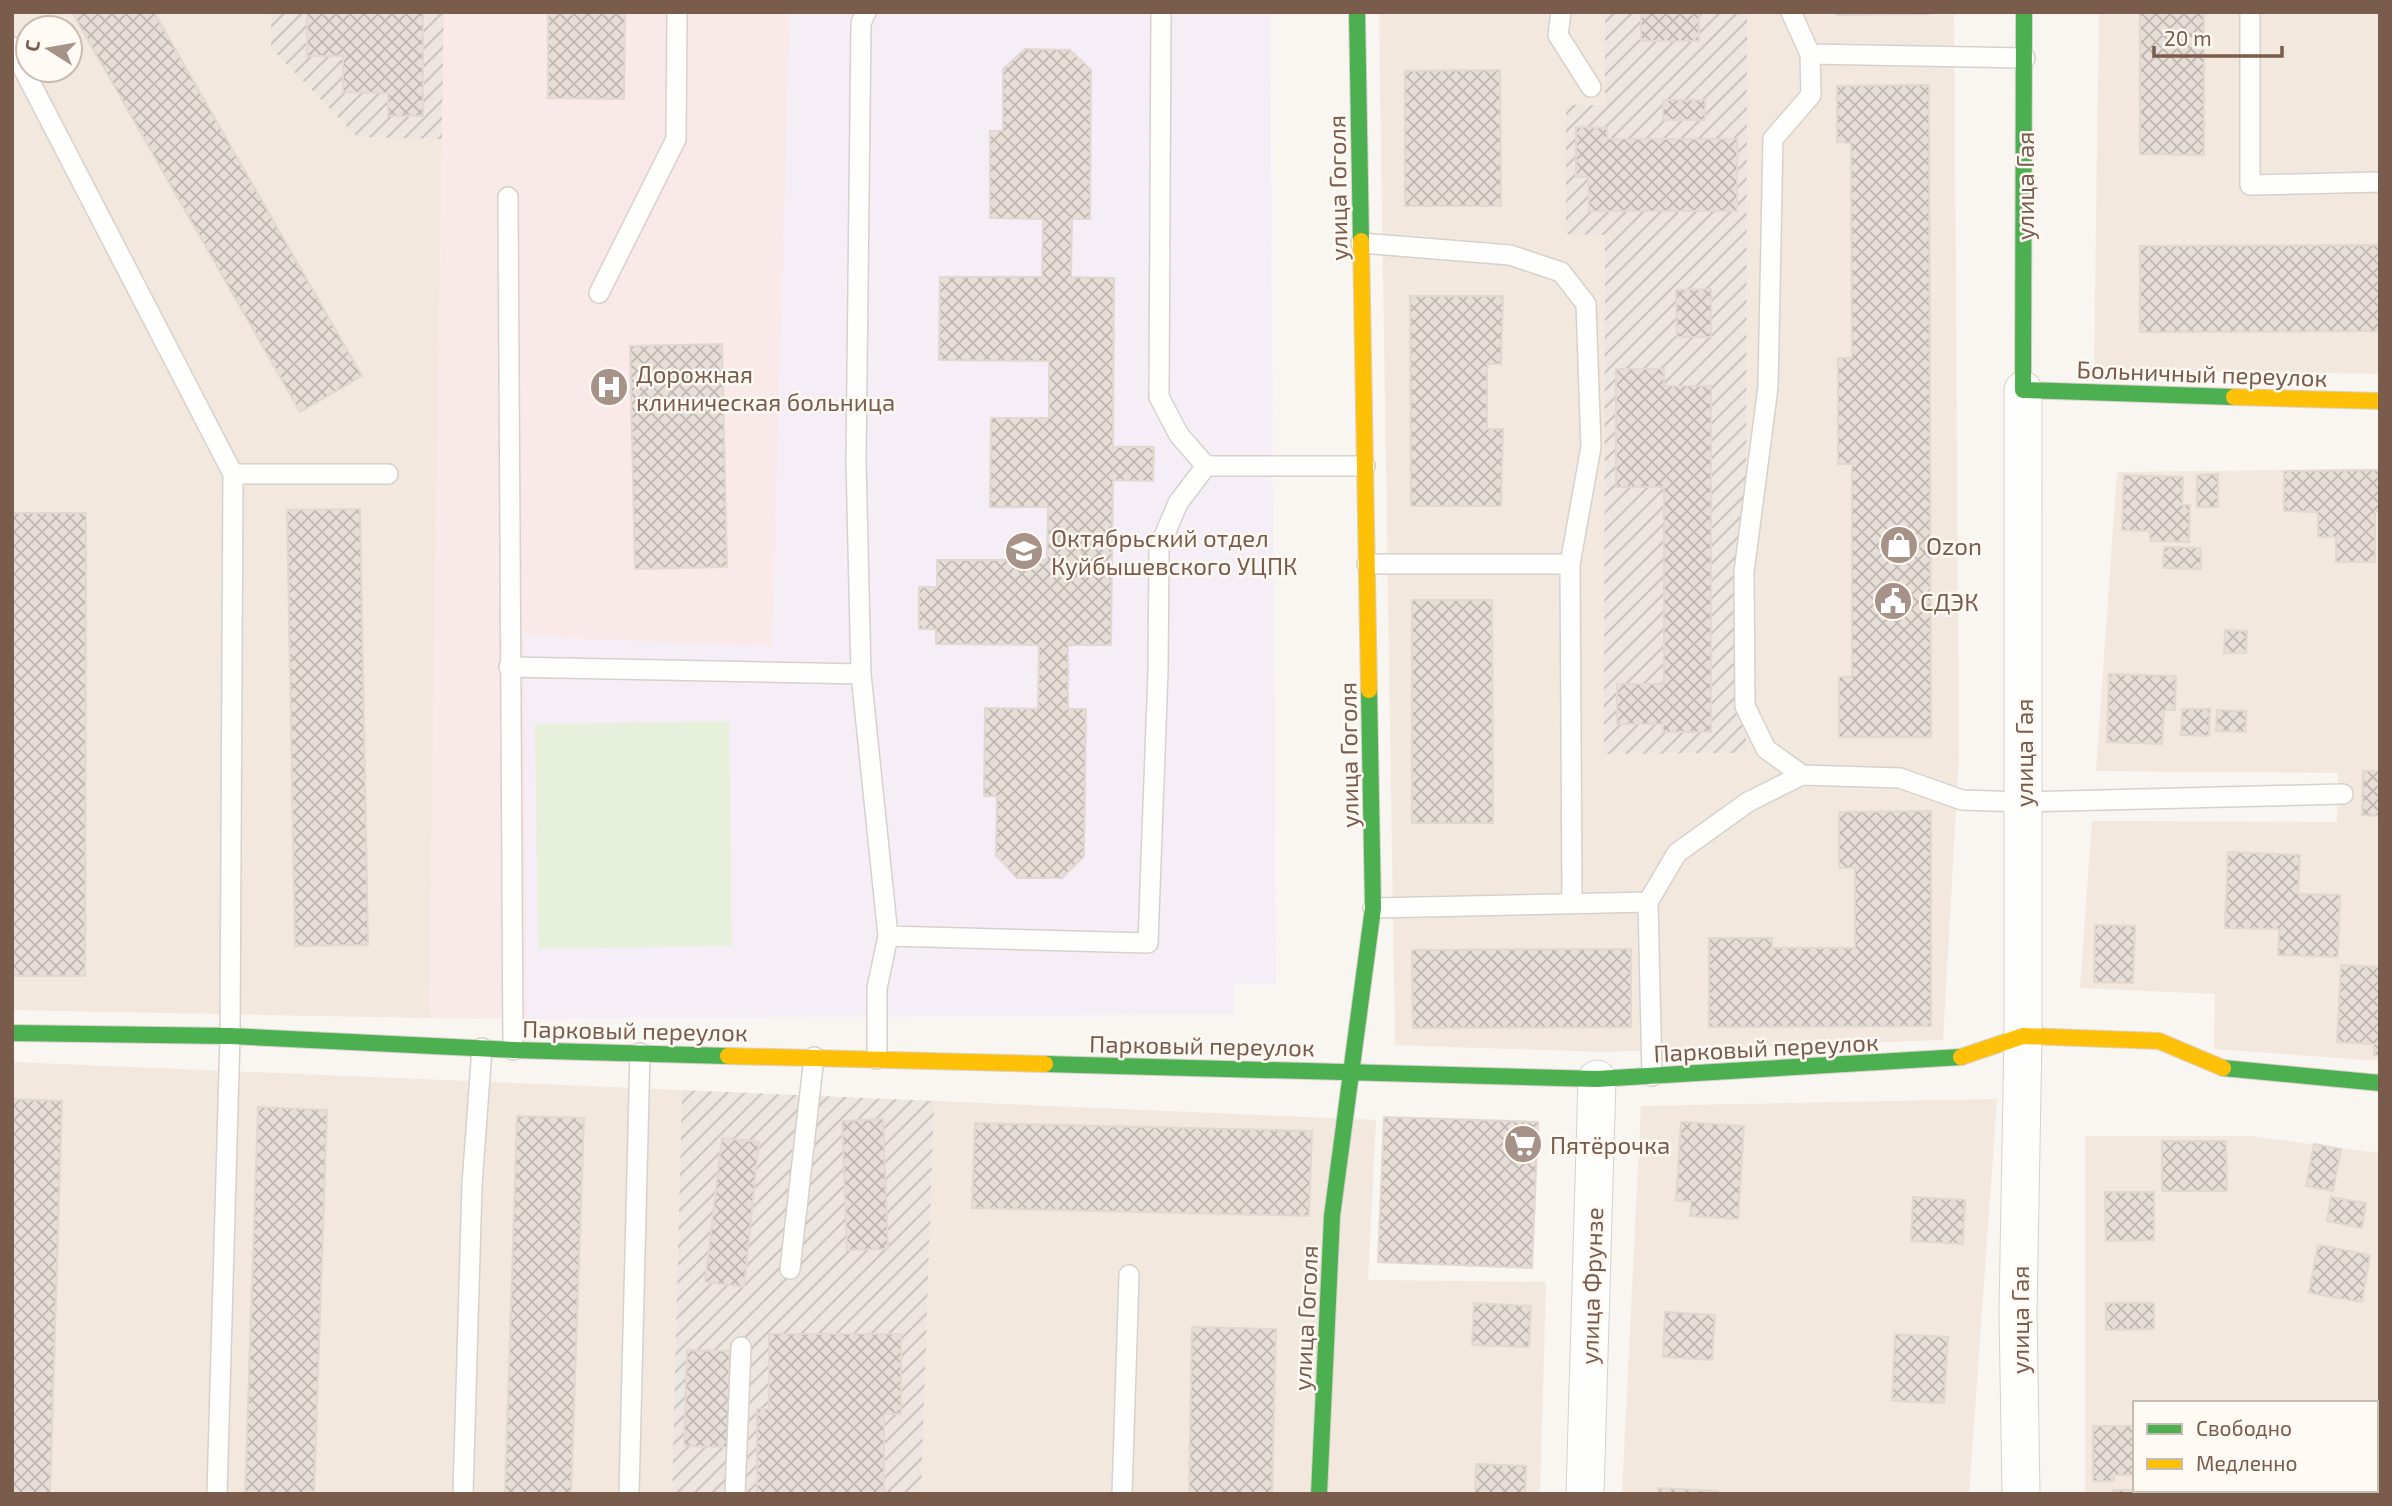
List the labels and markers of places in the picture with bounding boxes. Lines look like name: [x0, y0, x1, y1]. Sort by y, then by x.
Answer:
place label: Дорожная клиническая больница: [636, 359, 895, 416]
hospital icon: Дорожная клиническая больница: [588, 366, 630, 408]
place label: Октябрьский отдел Куйбышевского УЦПК: [1051, 523, 1297, 581]
shop icon: Ozon: [1878, 524, 1920, 566]
school or university icon: Октябрьский отдел Куйбышевского УЦПК: [1003, 530, 1045, 572]
place label: Ozon: [1926, 531, 1982, 560]
public building icon: СДЭК: [1872, 580, 1914, 622]
place label: СДЭК: [1920, 587, 1979, 616]
supermarket icon: Пятёрочка: [1502, 1123, 1544, 1165]
place label: Пятёрочка: [1550, 1130, 1670, 1159]

